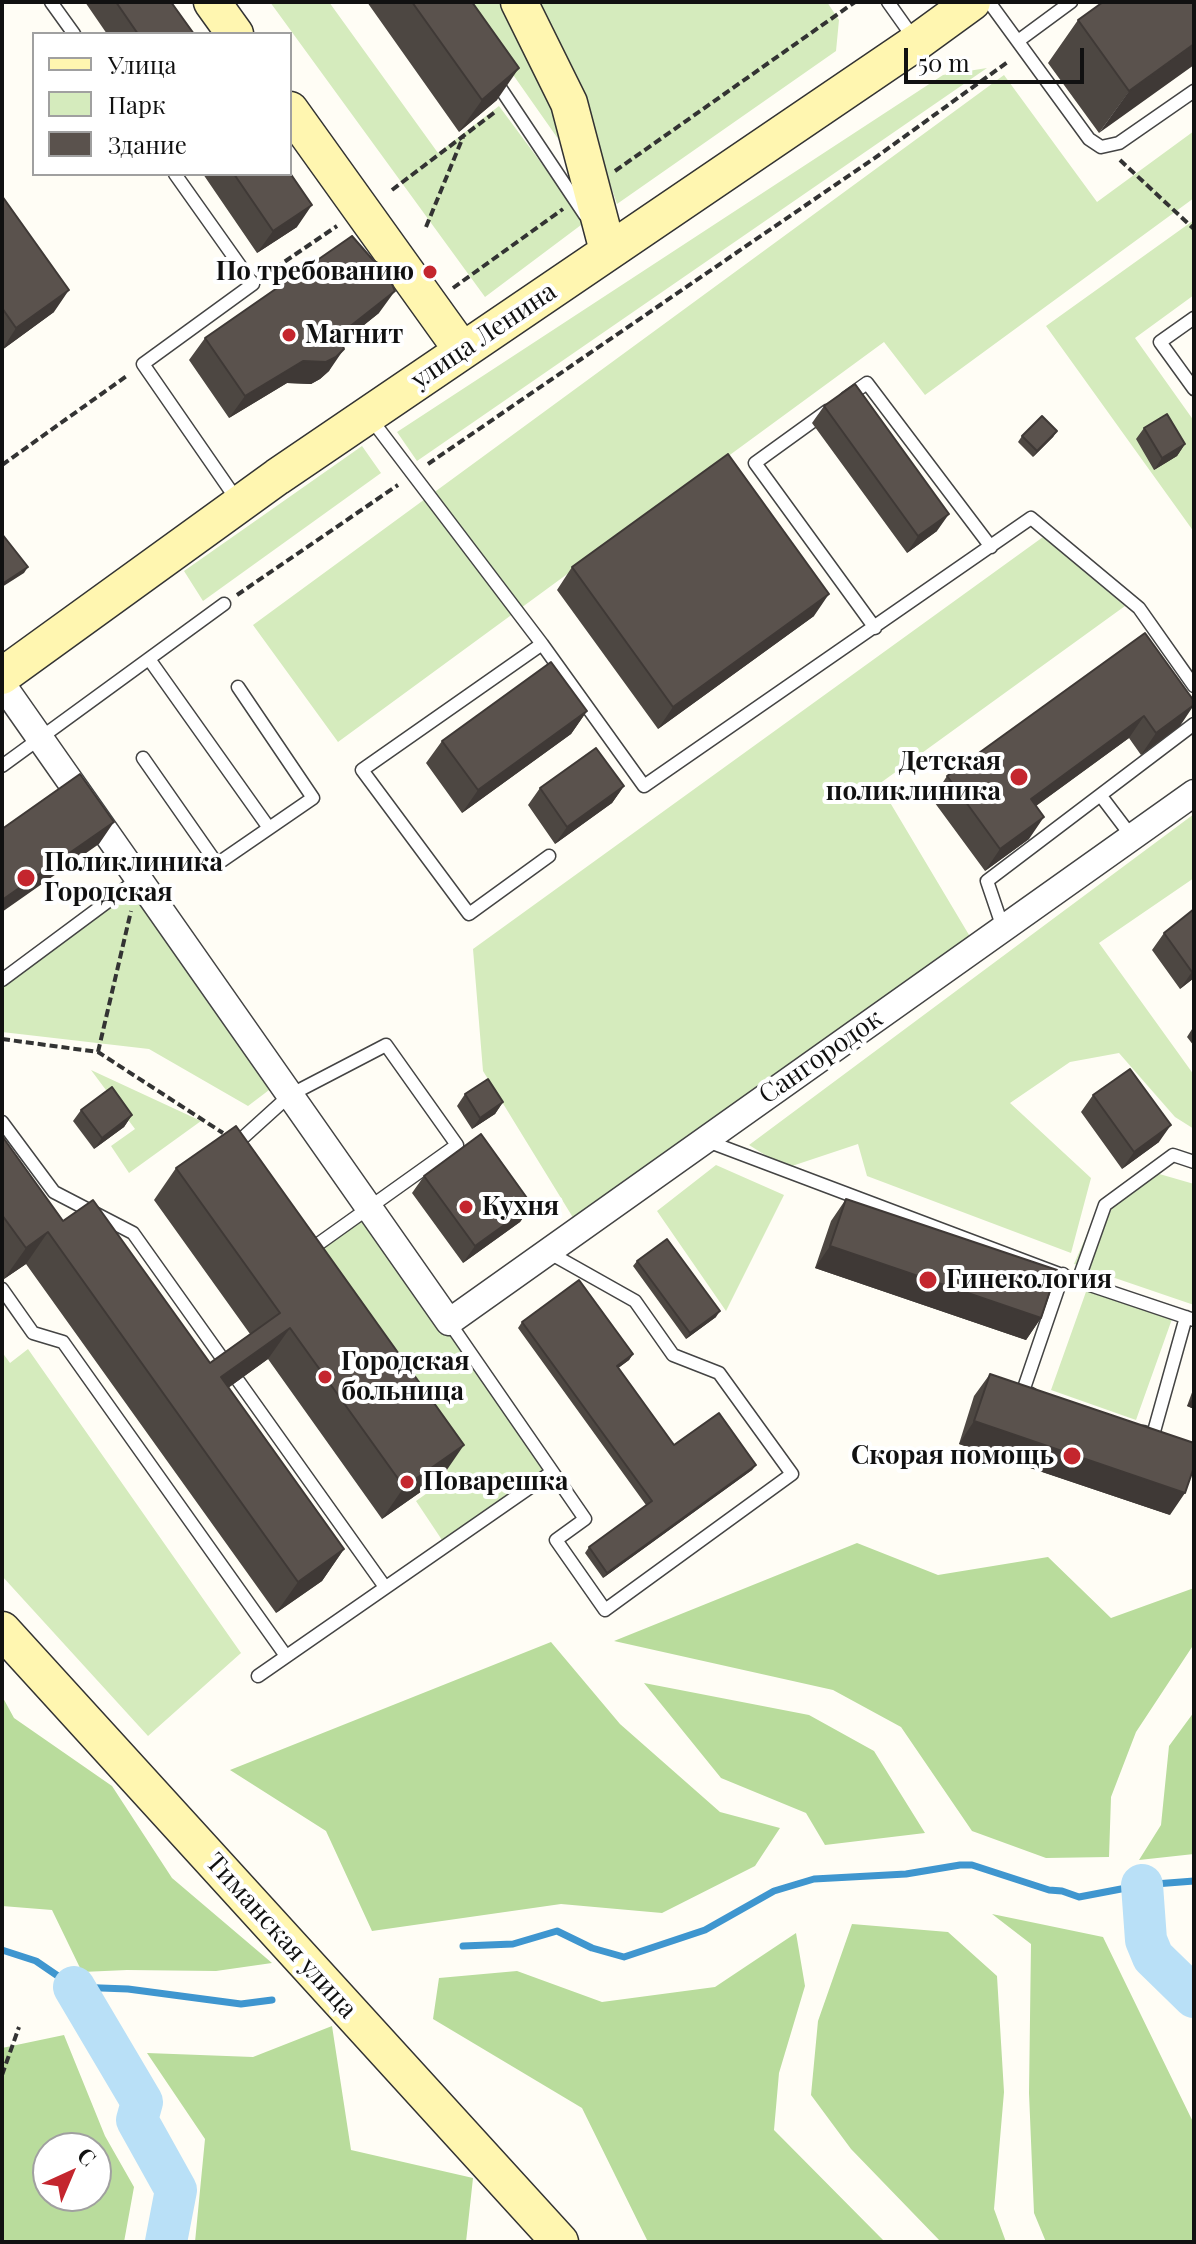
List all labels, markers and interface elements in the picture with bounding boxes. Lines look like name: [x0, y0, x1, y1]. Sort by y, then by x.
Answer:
legend: [32, 32, 292, 176]
scale bar: [908, 32, 1088, 82]
text: 50 m: [918, 46, 970, 78]
text: Улица: [108, 48, 177, 80]
text: Парк: [108, 88, 166, 120]
text: Здание: [108, 128, 187, 160]
place label: По требованию: [216, 256, 414, 288]
marker: По требованию: [421, 263, 439, 281]
street label: улица Ленина: [406, 276, 562, 396]
place label: Магнит: [305, 319, 403, 351]
marker: Магнит: [280, 326, 298, 344]
place label: Детская поликлиника: [826, 746, 1001, 808]
marker: Детская поликлиника: [1008, 766, 1030, 788]
place label: Поликлиника Городская: [44, 847, 223, 908]
marker: Поликлиника Городская: [15, 867, 37, 889]
street label: Сангородок: [753, 1003, 889, 1111]
place label: Кухня: [482, 1191, 559, 1223]
marker: Кухня: [457, 1198, 475, 1216]
place label: Гинекология: [946, 1264, 1112, 1296]
marker: Гинекология: [917, 1269, 939, 1291]
place label: Городская больница: [341, 1346, 470, 1408]
marker: Городская больница: [316, 1368, 334, 1386]
place label: Скорая помощь: [851, 1440, 1054, 1472]
marker: Скорая помощь: [1061, 1445, 1083, 1467]
place label: Поварешка: [423, 1466, 568, 1498]
marker: Поварешка: [398, 1473, 416, 1491]
street label: Тиманская улица: [199, 1847, 363, 2025]
north arrow: [32, 2132, 112, 2212]
text: С: [71, 2140, 103, 2172]

